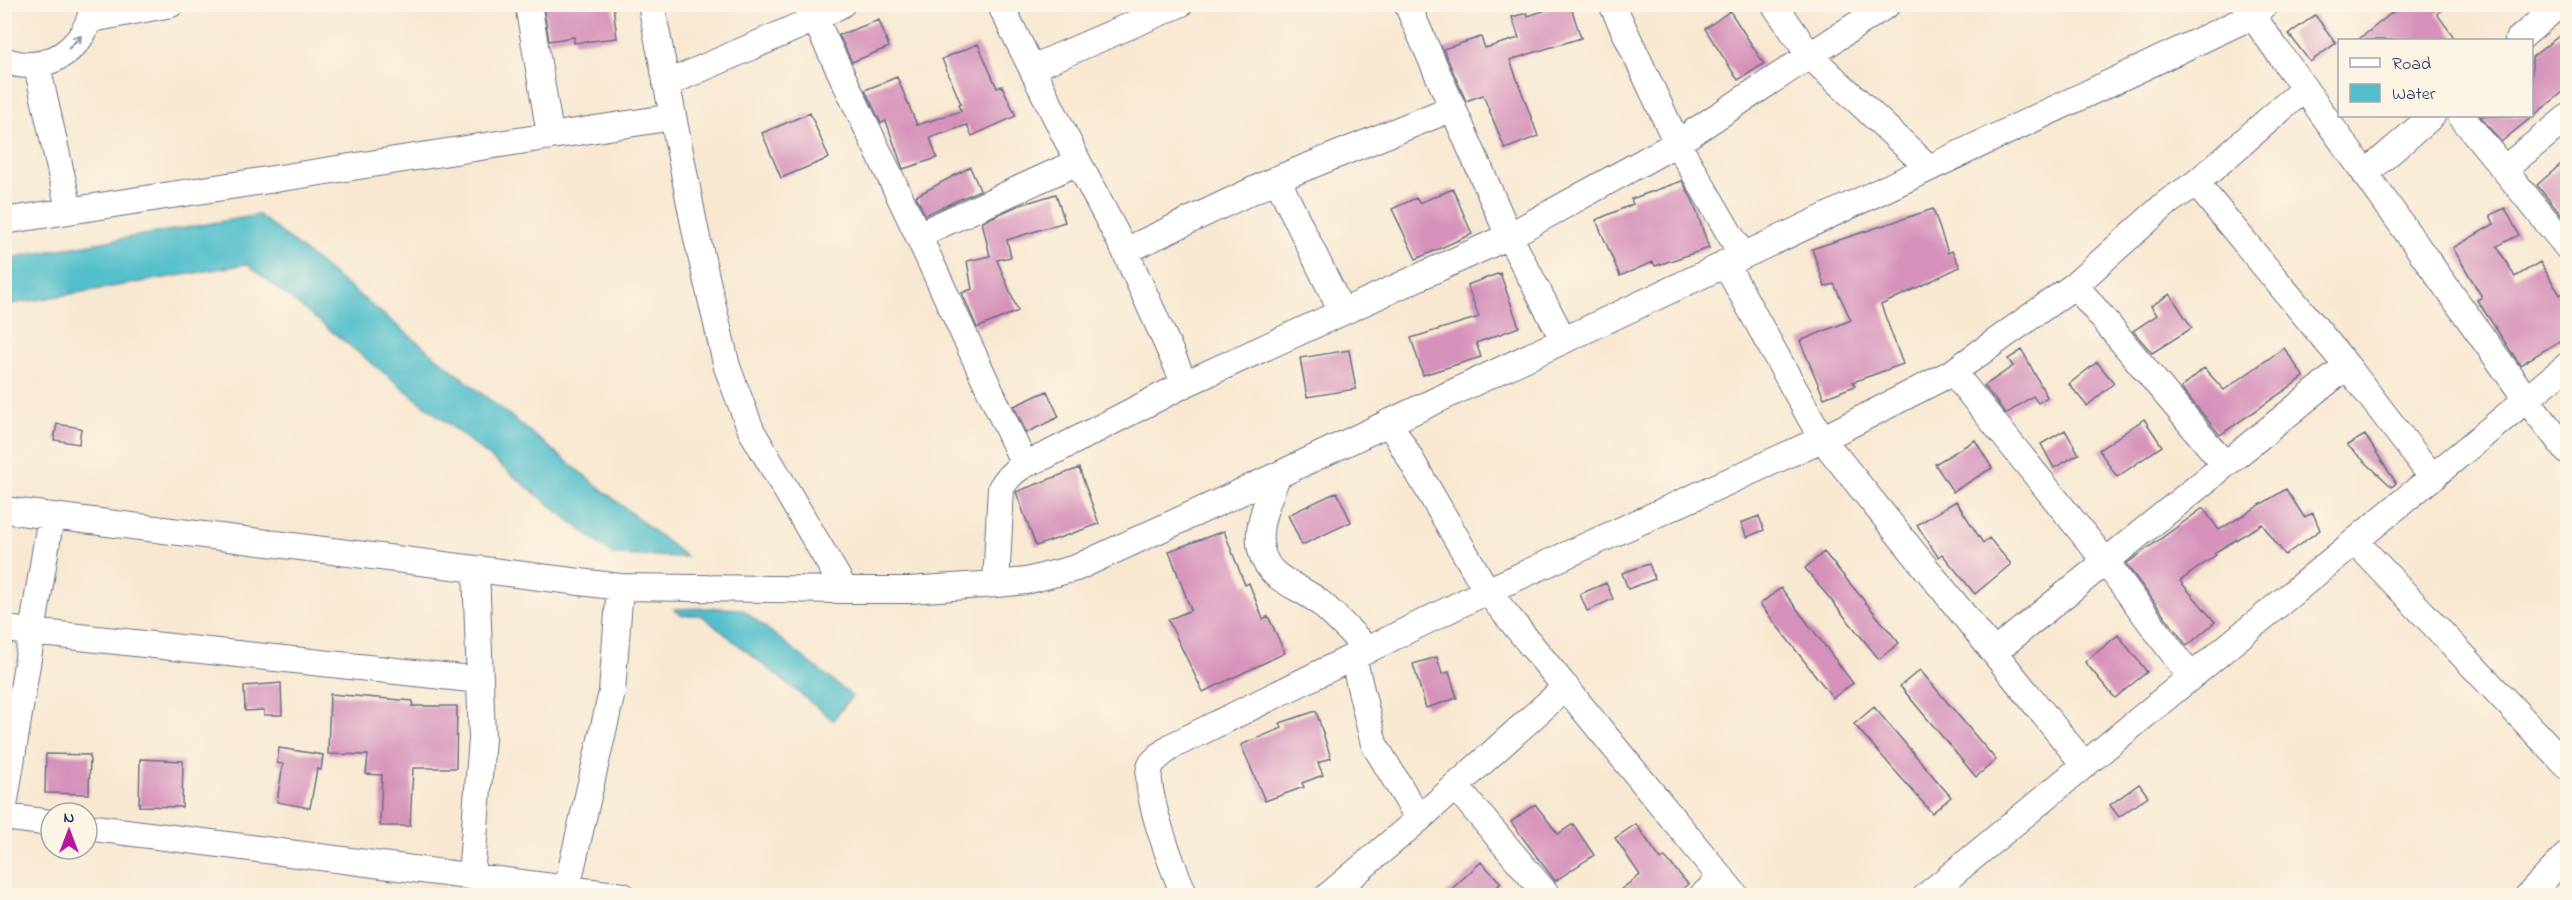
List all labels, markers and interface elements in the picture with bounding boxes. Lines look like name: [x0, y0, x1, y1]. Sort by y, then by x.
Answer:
one-way arrow: [68, 35, 82, 50]
legend: [2338, 39, 2533, 117]
text: Road: [2392, 52, 2431, 78]
text: Water: [2392, 82, 2436, 108]
north arrow: [39, 801, 99, 861]
text: N: [64, 806, 75, 830]

